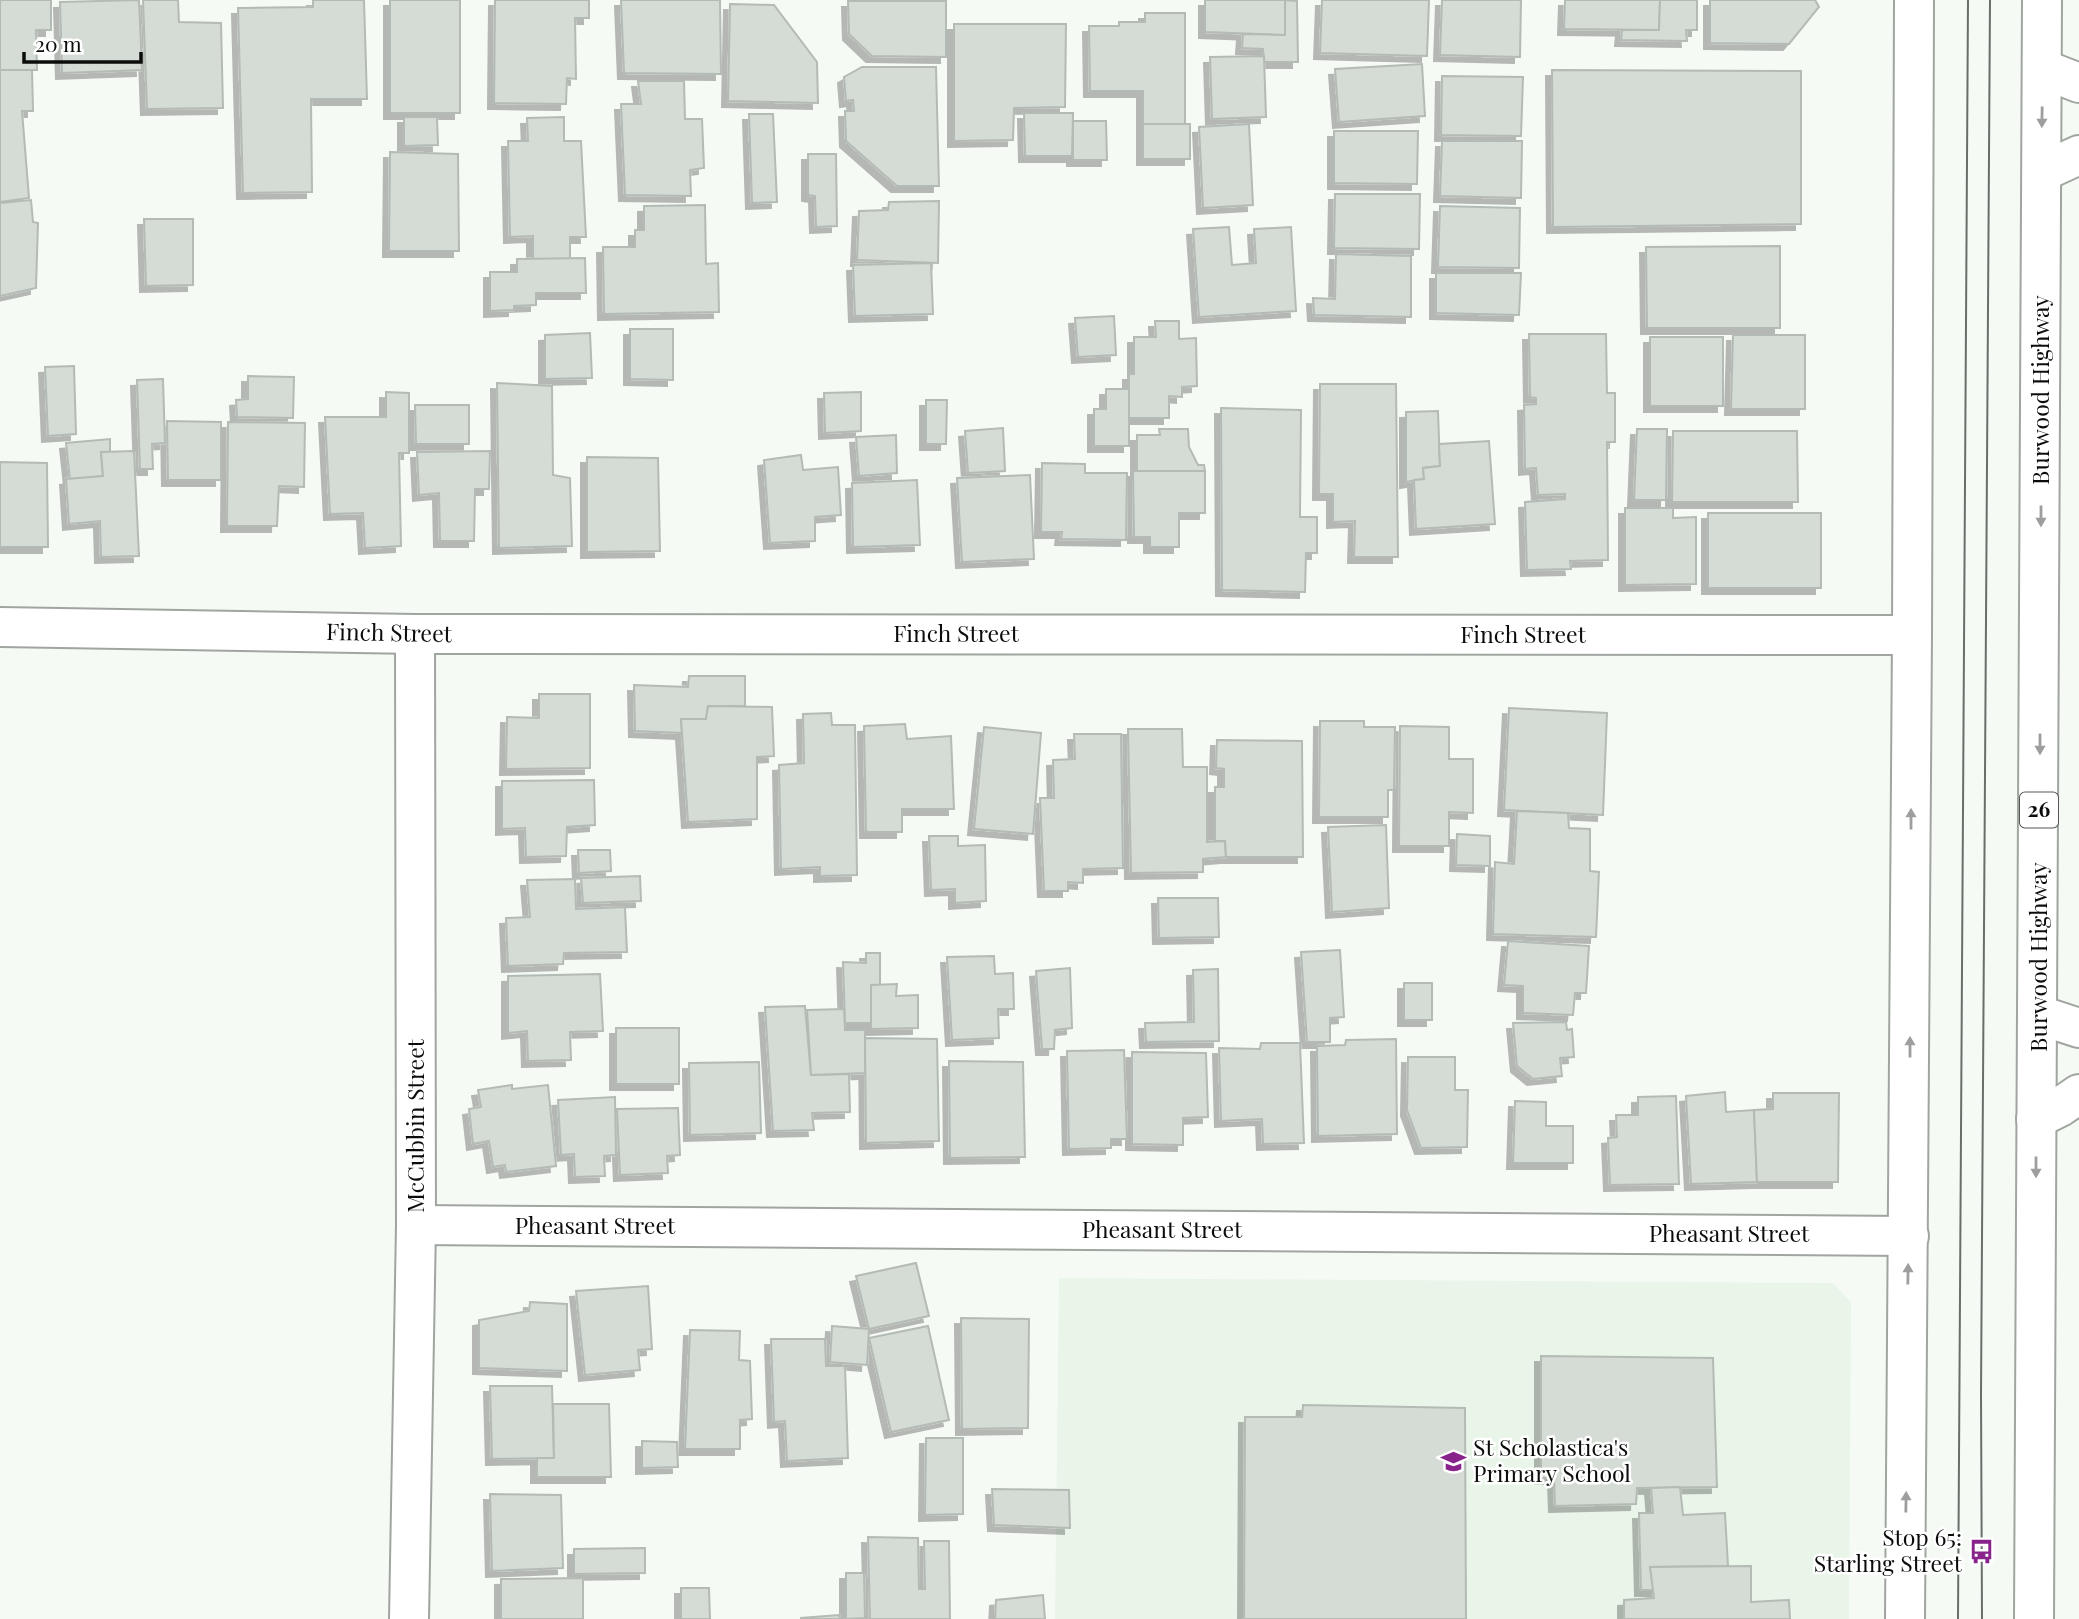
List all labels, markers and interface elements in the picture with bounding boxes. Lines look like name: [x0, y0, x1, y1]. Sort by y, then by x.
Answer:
scale bar: [24, 21, 142, 65]
text: 20 m: [35, 29, 82, 57]
one-way arrow: [2036, 106, 2048, 128]
street label: Burwood Highway: [2024, 295, 2055, 485]
one-way arrow: [2035, 505, 2046, 527]
street label: Finch Street: [326, 615, 453, 648]
street label: Finch Street: [893, 617, 1020, 648]
street label: Finch Street: [1460, 618, 1587, 649]
one-way arrow: [2034, 733, 2046, 755]
road number: 26: [2020, 792, 2058, 828]
one-way arrow: [1905, 808, 1917, 830]
street label: Burwood Highway: [2022, 862, 2053, 1052]
one-way arrow: [1904, 1036, 1916, 1058]
street label: McCubbin Street: [399, 1038, 430, 1213]
one-way arrow: [2030, 1156, 2042, 1178]
street label: Pheasant Street: [515, 1209, 676, 1240]
street label: Pheasant Street: [1082, 1213, 1243, 1244]
street label: Pheasant Street: [1649, 1217, 1810, 1248]
one-way arrow: [1902, 1263, 1914, 1285]
place label: St Scholastica's Primary School: [1473, 1431, 1631, 1488]
school or university icon: St Scholastica's Primary School: [1439, 1447, 1467, 1475]
one-way arrow: [1900, 1491, 1912, 1513]
place label: Stop 65: Starling Street: [1814, 1521, 1963, 1578]
bus stop icon: Stop 65: Starling Street: [1968, 1537, 1996, 1565]

